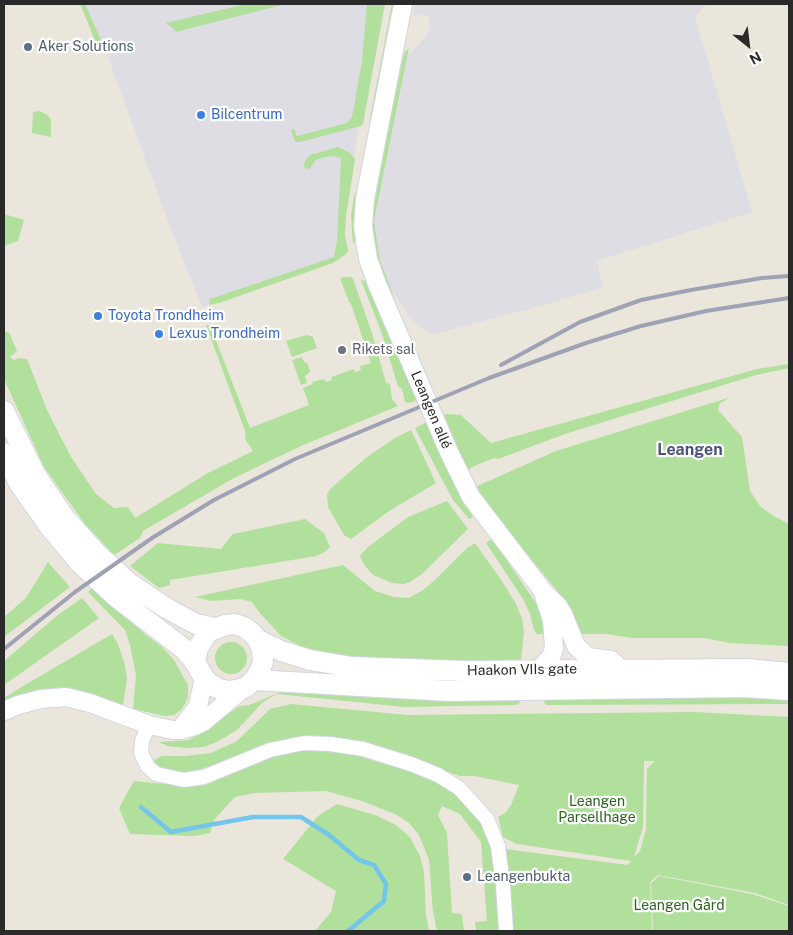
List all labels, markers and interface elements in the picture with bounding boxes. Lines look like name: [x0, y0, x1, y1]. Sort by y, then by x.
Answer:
north arrow: [723, 20, 773, 70]
place label: Aker Solutions: [38, 39, 134, 55]
marker: Aker Solutions: [22, 41, 34, 53]
text: N: [747, 48, 764, 68]
place label: Bilcentrum: [211, 107, 282, 123]
marker: Bilcentrum: [195, 109, 207, 121]
place label: Toyota Trondheim: [108, 308, 224, 324]
marker: Toyota Trondheim: [92, 310, 104, 322]
place label: Lexus Trondheim: [169, 326, 280, 342]
marker: Lexus Trondheim: [153, 328, 165, 340]
place label: Rikets sal: [352, 342, 415, 358]
marker: Rikets sal: [336, 344, 348, 356]
street label: Leangen allé: [407, 369, 455, 451]
district label: Leangen: [657, 440, 723, 460]
street label: Haakon VIIs gate: [467, 661, 577, 679]
park label: Leangen Parsellhage: [558, 794, 636, 826]
place label: Leangenbukta: [477, 869, 570, 885]
marker: Leangenbukta: [461, 871, 473, 883]
park label: Leangen Gård: [633, 898, 725, 914]

